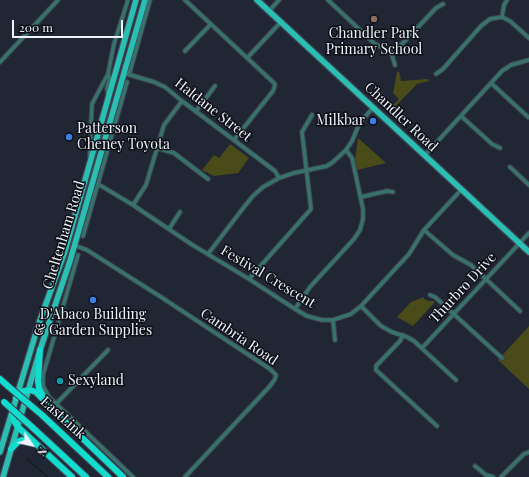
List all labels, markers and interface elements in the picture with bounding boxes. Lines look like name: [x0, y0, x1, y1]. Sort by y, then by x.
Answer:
scale bar: [14, 12, 125, 38]
marker: Chandler Park Primary School: [369, 14, 379, 24]
text: 200 m: [19, 19, 53, 35]
place label: Chandler Park Primary School: [326, 26, 422, 58]
street label: Haldane Street: [171, 75, 255, 145]
street label: Chandler Road: [361, 79, 441, 155]
place label: Milkbar: [316, 113, 365, 129]
marker: Milkbar: [368, 116, 378, 126]
place label: Patterson Cheney Toyota: [77, 121, 170, 154]
marker: Patterson Cheney Toyota: [64, 132, 74, 142]
street label: Cheltenham Road: [40, 179, 88, 291]
street label: Festival Crescent: [218, 242, 318, 312]
street label: Thurbro Drive: [426, 249, 500, 327]
marker: D'Abaco Building & Garden Supplies: [88, 295, 98, 305]
street label: Cambria Road: [197, 305, 281, 369]
place label: D'Abaco Building & Garden Supplies: [34, 307, 152, 340]
place label: Sexyland: [68, 373, 124, 389]
marker: Sexyland: [55, 376, 65, 386]
street label: EastLink: [37, 393, 89, 443]
north arrow: [12, 425, 52, 465]
text: N: [34, 444, 51, 459]

